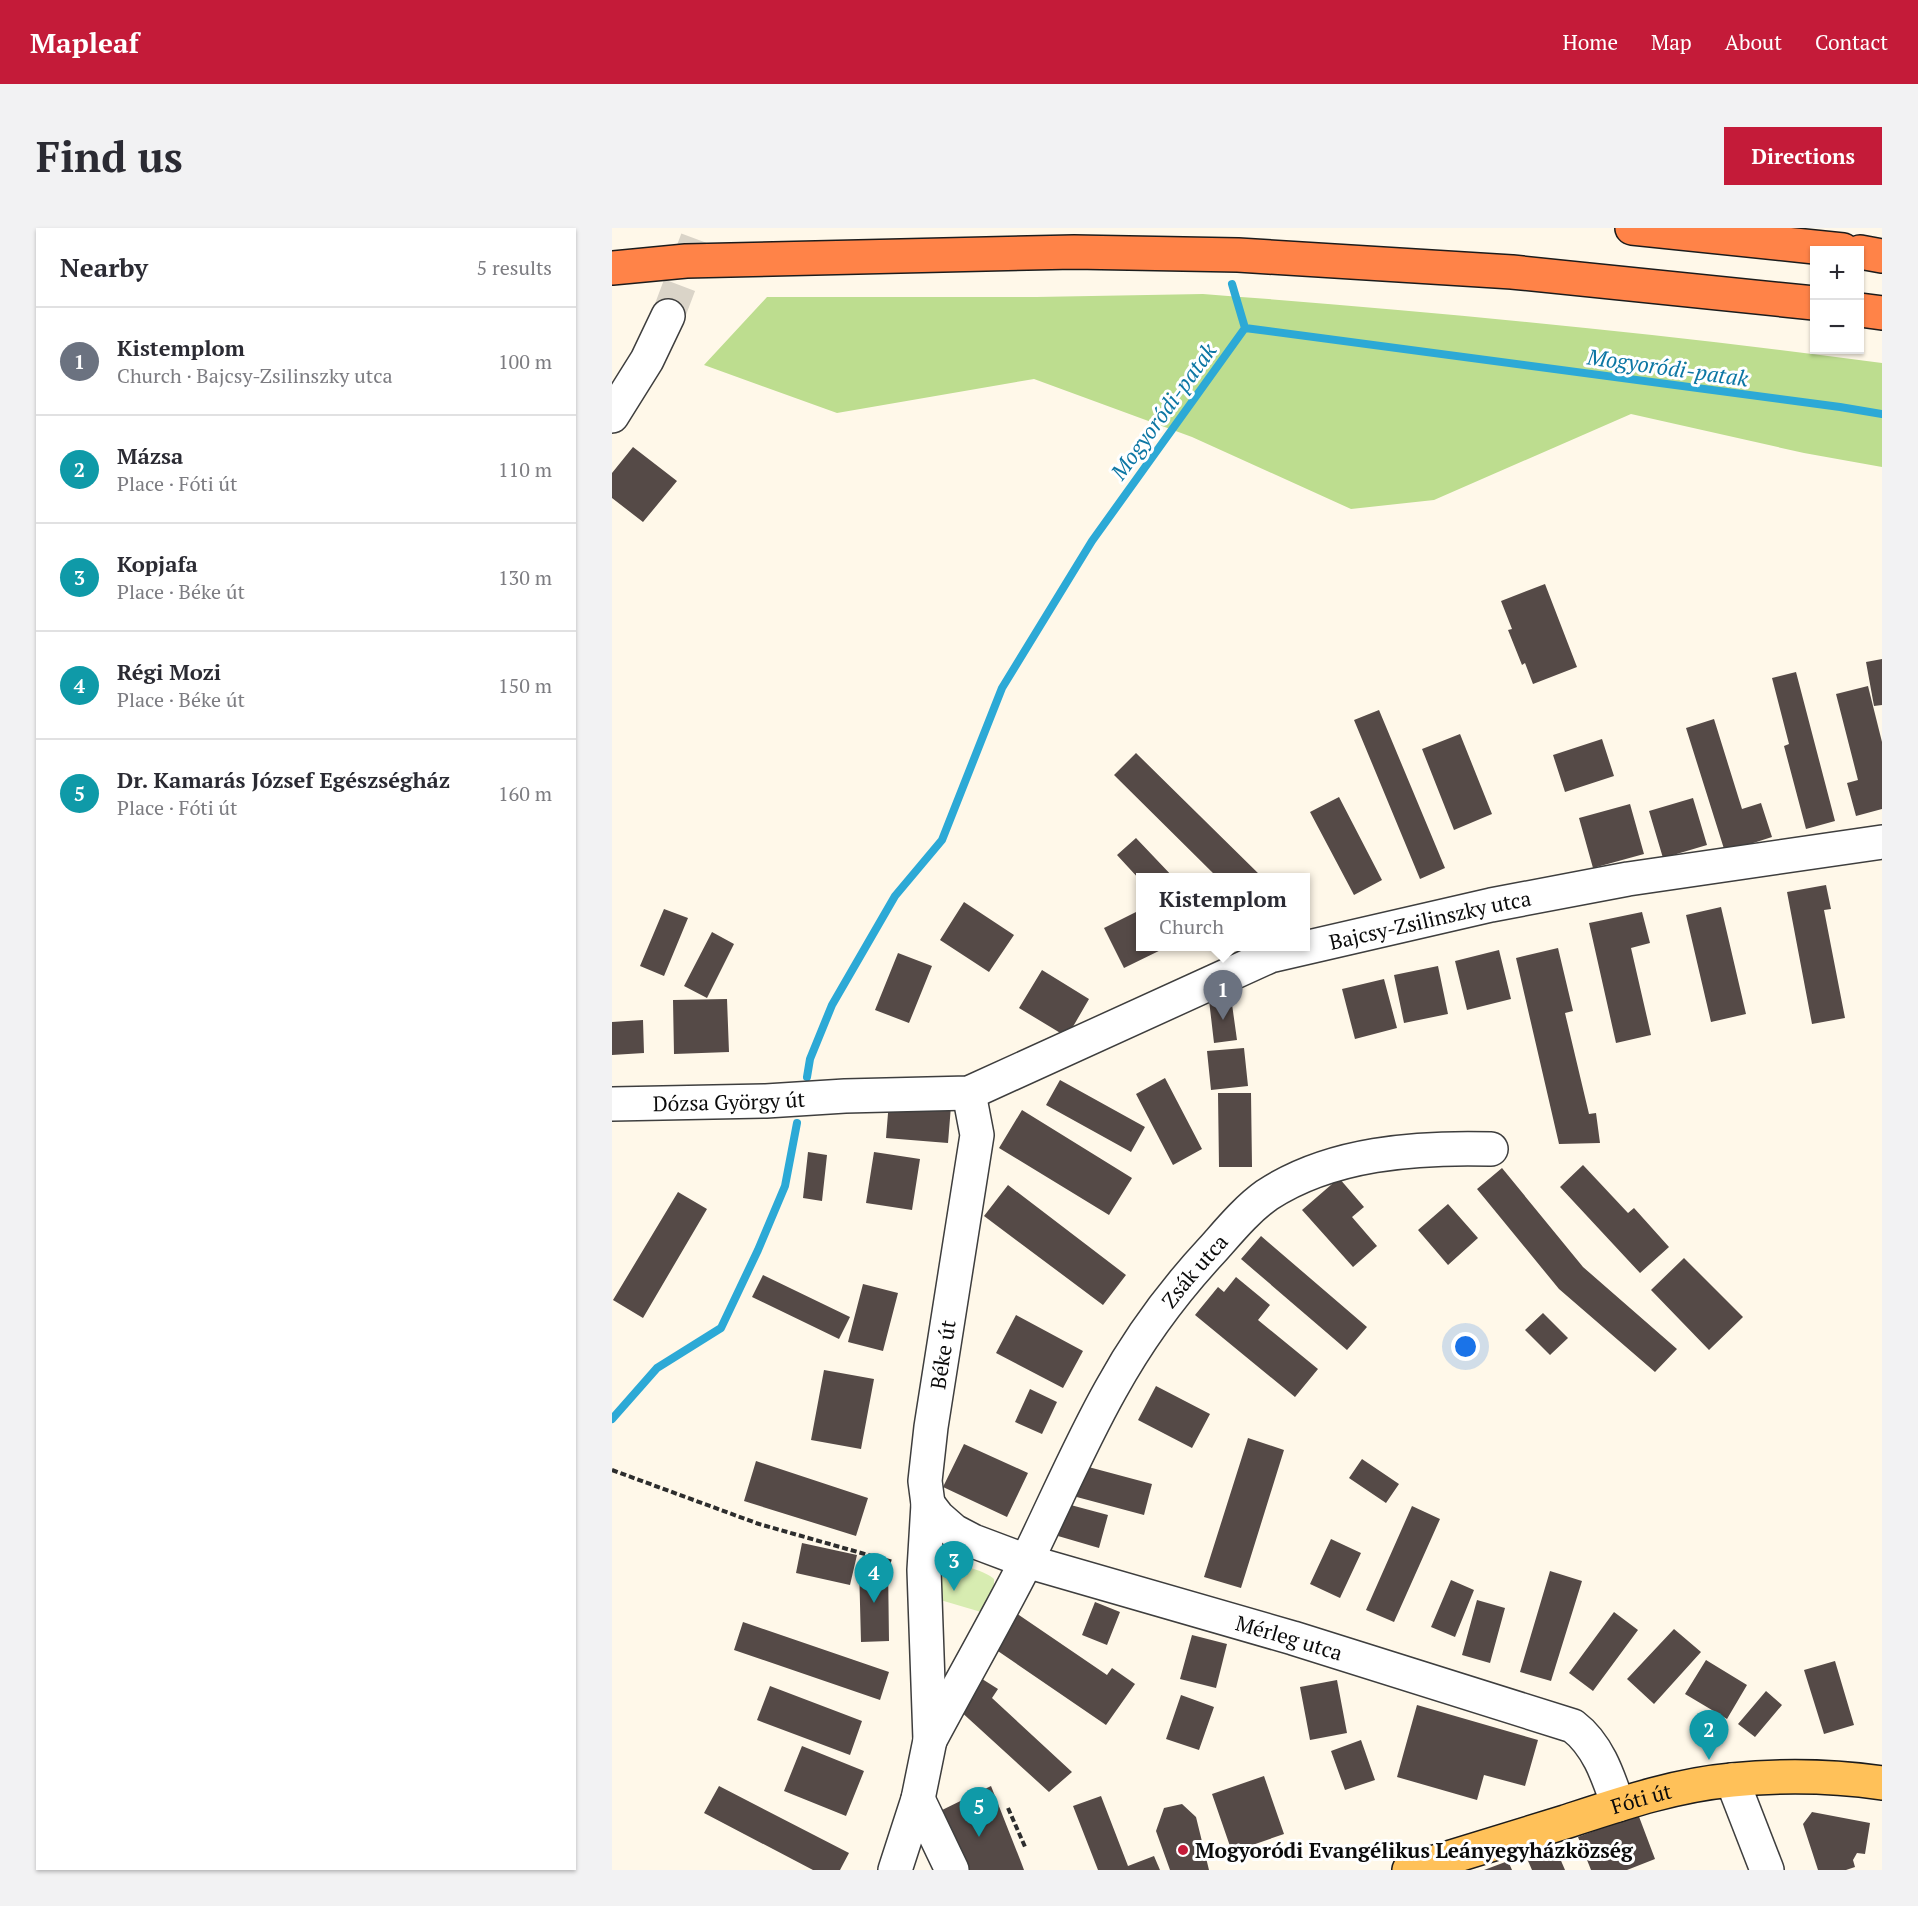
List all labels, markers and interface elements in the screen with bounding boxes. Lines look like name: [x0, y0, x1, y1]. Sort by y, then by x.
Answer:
text: Mapleaf: [30, 24, 139, 61]
text: Home: [1562, 28, 1618, 56]
text: Map: [1651, 28, 1692, 56]
text: About: [1725, 28, 1782, 56]
text: Contact: [1815, 28, 1888, 56]
button: Directions: [1724, 127, 1882, 185]
text: Find us: [36, 128, 183, 184]
map controls: [1810, 246, 1864, 354]
button: +: [1810, 246, 1864, 300]
text: Nearby: [60, 250, 148, 284]
text: 5 results: [477, 254, 552, 281]
button: −: [1810, 300, 1864, 354]
text: Kistemplom: [117, 333, 245, 362]
water label: Mogyoródi-patak: [1103, 337, 1223, 486]
water label: Mogyoródi-patak: [1585, 341, 1751, 393]
text: 1: [74, 348, 85, 375]
text: 100 m: [498, 348, 552, 375]
text: Church · Bajcsy-Zsilinszky utca: [117, 362, 393, 389]
text: Mázsa: [117, 441, 183, 470]
text: 2: [74, 456, 85, 483]
text: 110 m: [498, 456, 552, 483]
text: Place · Fóti út: [117, 470, 238, 497]
text: Kopjafa: [117, 549, 198, 578]
text: 3: [74, 564, 85, 591]
text: 130 m: [498, 564, 552, 591]
text: Place · Béke út: [117, 578, 245, 605]
text: Régi Mozi: [117, 657, 221, 686]
text: 4: [74, 672, 85, 699]
text: 150 m: [498, 672, 552, 699]
text: Place · Béke út: [117, 686, 245, 713]
text: Dr. Kamarás József Egészségház: [117, 765, 450, 794]
text: 5: [74, 780, 85, 807]
text: 160 m: [498, 780, 552, 807]
text: Place · Fóti út: [117, 794, 238, 821]
popup: [1136, 873, 1310, 951]
text: Kistemplom: [1159, 884, 1287, 913]
street label: Bajcsy-Zsilinszky utca: [1326, 884, 1534, 956]
text: Church: [1159, 913, 1224, 940]
pin: 1: [1204, 970, 1242, 1020]
street label: Dózsa György út: [653, 1085, 806, 1117]
street label: Zsák utca: [1155, 1228, 1234, 1313]
street label: Béke út: [923, 1318, 962, 1391]
your location: [1451, 1332, 1480, 1361]
pin: 3: [934, 1542, 974, 1591]
pin: 4: [854, 1554, 894, 1603]
street label: Mérleg utca: [1233, 1608, 1347, 1667]
pin: 2: [1690, 1710, 1728, 1760]
street label: Fóti út: [1607, 1776, 1675, 1820]
pin: 5: [960, 1788, 998, 1837]
place label: Mogyoródi Evangélikus Leányegyházközség: [1195, 1836, 1634, 1864]
marker: Mogyoródi Evangélikus Leányegyházközség: [1176, 1843, 1190, 1857]

